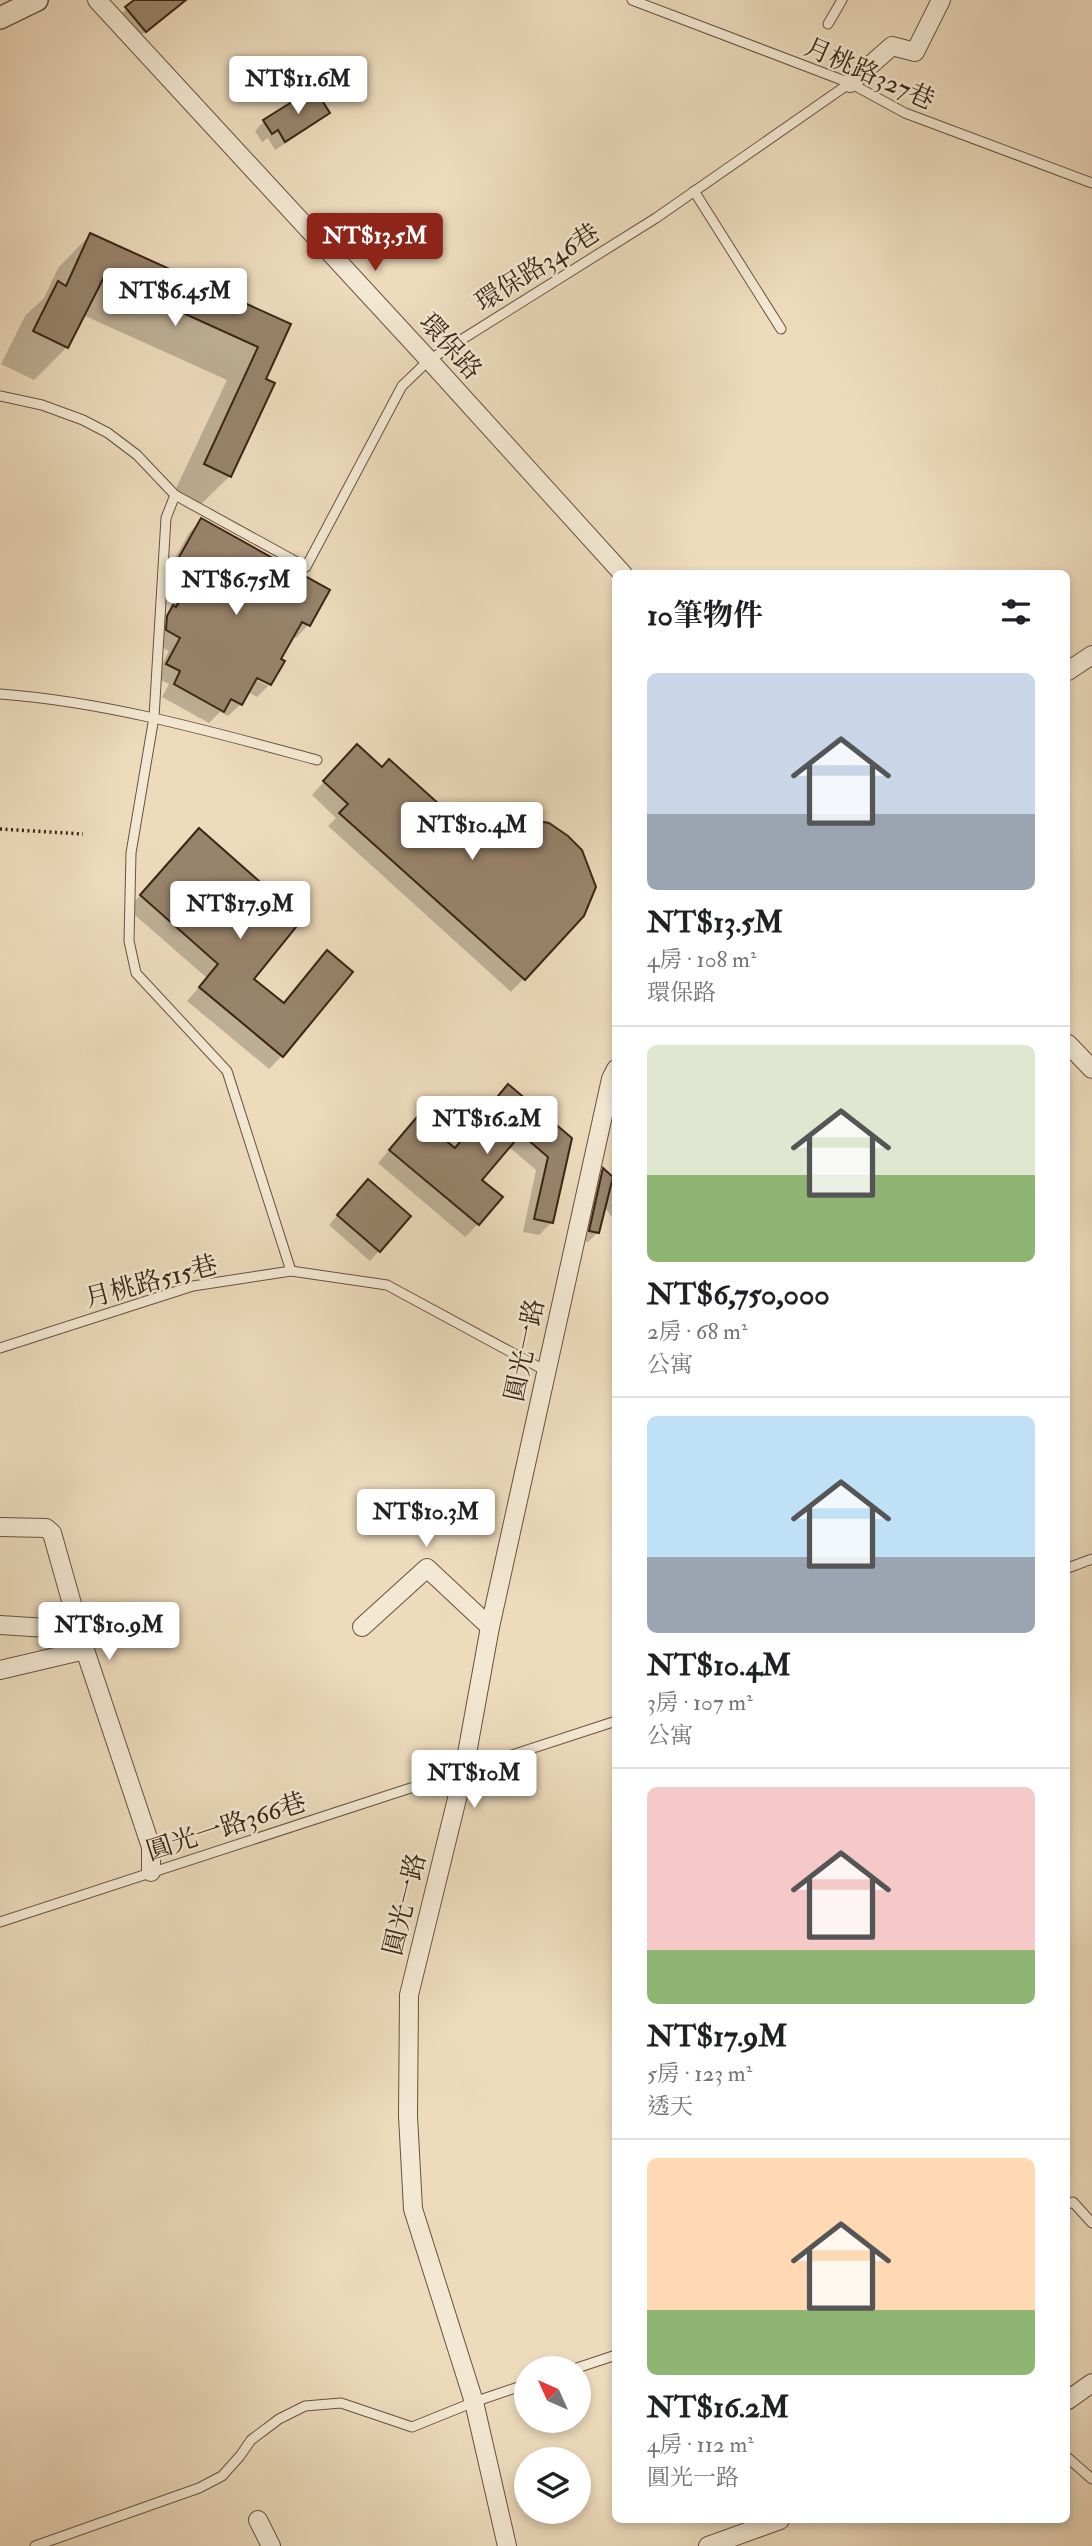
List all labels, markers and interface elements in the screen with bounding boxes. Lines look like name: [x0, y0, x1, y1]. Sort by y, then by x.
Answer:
street label: 月桃路327巷: [800, 31, 940, 117]
pin: NT$11.6M: [226, 57, 370, 116]
text: NT$11.6M: [245, 64, 351, 93]
pin: NT$13.5M: [303, 214, 447, 273]
street label: 環保路346巷: [469, 217, 606, 319]
text: NT$13.5M: [323, 221, 427, 250]
pin: NT$6.45M: [103, 268, 247, 328]
text: NT$6.45M: [119, 276, 231, 305]
street label: 環保路: [412, 307, 488, 386]
pin: NT$6.75M: [164, 558, 308, 617]
text: NT$6.75M: [182, 565, 290, 594]
icon: filters: [997, 593, 1035, 631]
text: 10筆物件: [647, 597, 763, 634]
icon: home: [778, 718, 904, 844]
pin: NT$10.4M: [400, 802, 544, 862]
text: NT$10.4M: [417, 810, 527, 839]
pin: NT$17.9M: [168, 881, 312, 941]
text: NT$17.9M: [186, 889, 294, 918]
text: NT$13.5M: [647, 904, 783, 941]
text: 4房 · 108 m²: [647, 945, 756, 974]
text: 環保路: [647, 978, 716, 1007]
icon: home: [778, 1090, 904, 1216]
pin: NT$16.2M: [415, 1096, 559, 1156]
text: NT$16.2M: [433, 1104, 541, 1133]
street label: 月桃路515巷: [81, 1249, 221, 1315]
text: NT$6,750,000: [647, 1276, 830, 1313]
street label: 圓光一路: [499, 1296, 551, 1404]
text: 2房 · 68 m²: [647, 1317, 747, 1346]
text: 公寓: [647, 1350, 693, 1379]
icon: home: [778, 1461, 904, 1587]
pin: NT$10.3M: [354, 1490, 498, 1549]
text: NT$10.3M: [373, 1497, 479, 1526]
pin: NT$10.9M: [37, 1602, 181, 1662]
text: NT$10.9M: [54, 1610, 164, 1639]
text: NT$10.4M: [647, 1647, 791, 1684]
text: 3房 · 107 m²: [647, 1688, 753, 1717]
text: 公寓: [647, 1721, 693, 1750]
pin: NT$10M: [417, 1750, 531, 1810]
text: NT$10M: [428, 1758, 520, 1787]
street label: 圓光一路366巷: [142, 1786, 310, 1868]
icon: home: [778, 1832, 904, 1958]
street label: 圓光一路: [377, 1850, 433, 1959]
text: NT$17.9M: [647, 2018, 787, 2055]
text: 5房 · 123 m²: [647, 2059, 752, 2088]
text: 透天: [647, 2092, 693, 2121]
icon: home: [778, 2203, 904, 2329]
north arrow: [514, 2356, 592, 2432]
map controls: [514, 2356, 591, 2524]
text: NT$16.2M: [647, 2389, 789, 2426]
text: 4房 · 112 m²: [647, 2430, 754, 2459]
button: layers: [514, 2447, 591, 2524]
text: 圓光一路: [647, 2463, 739, 2492]

